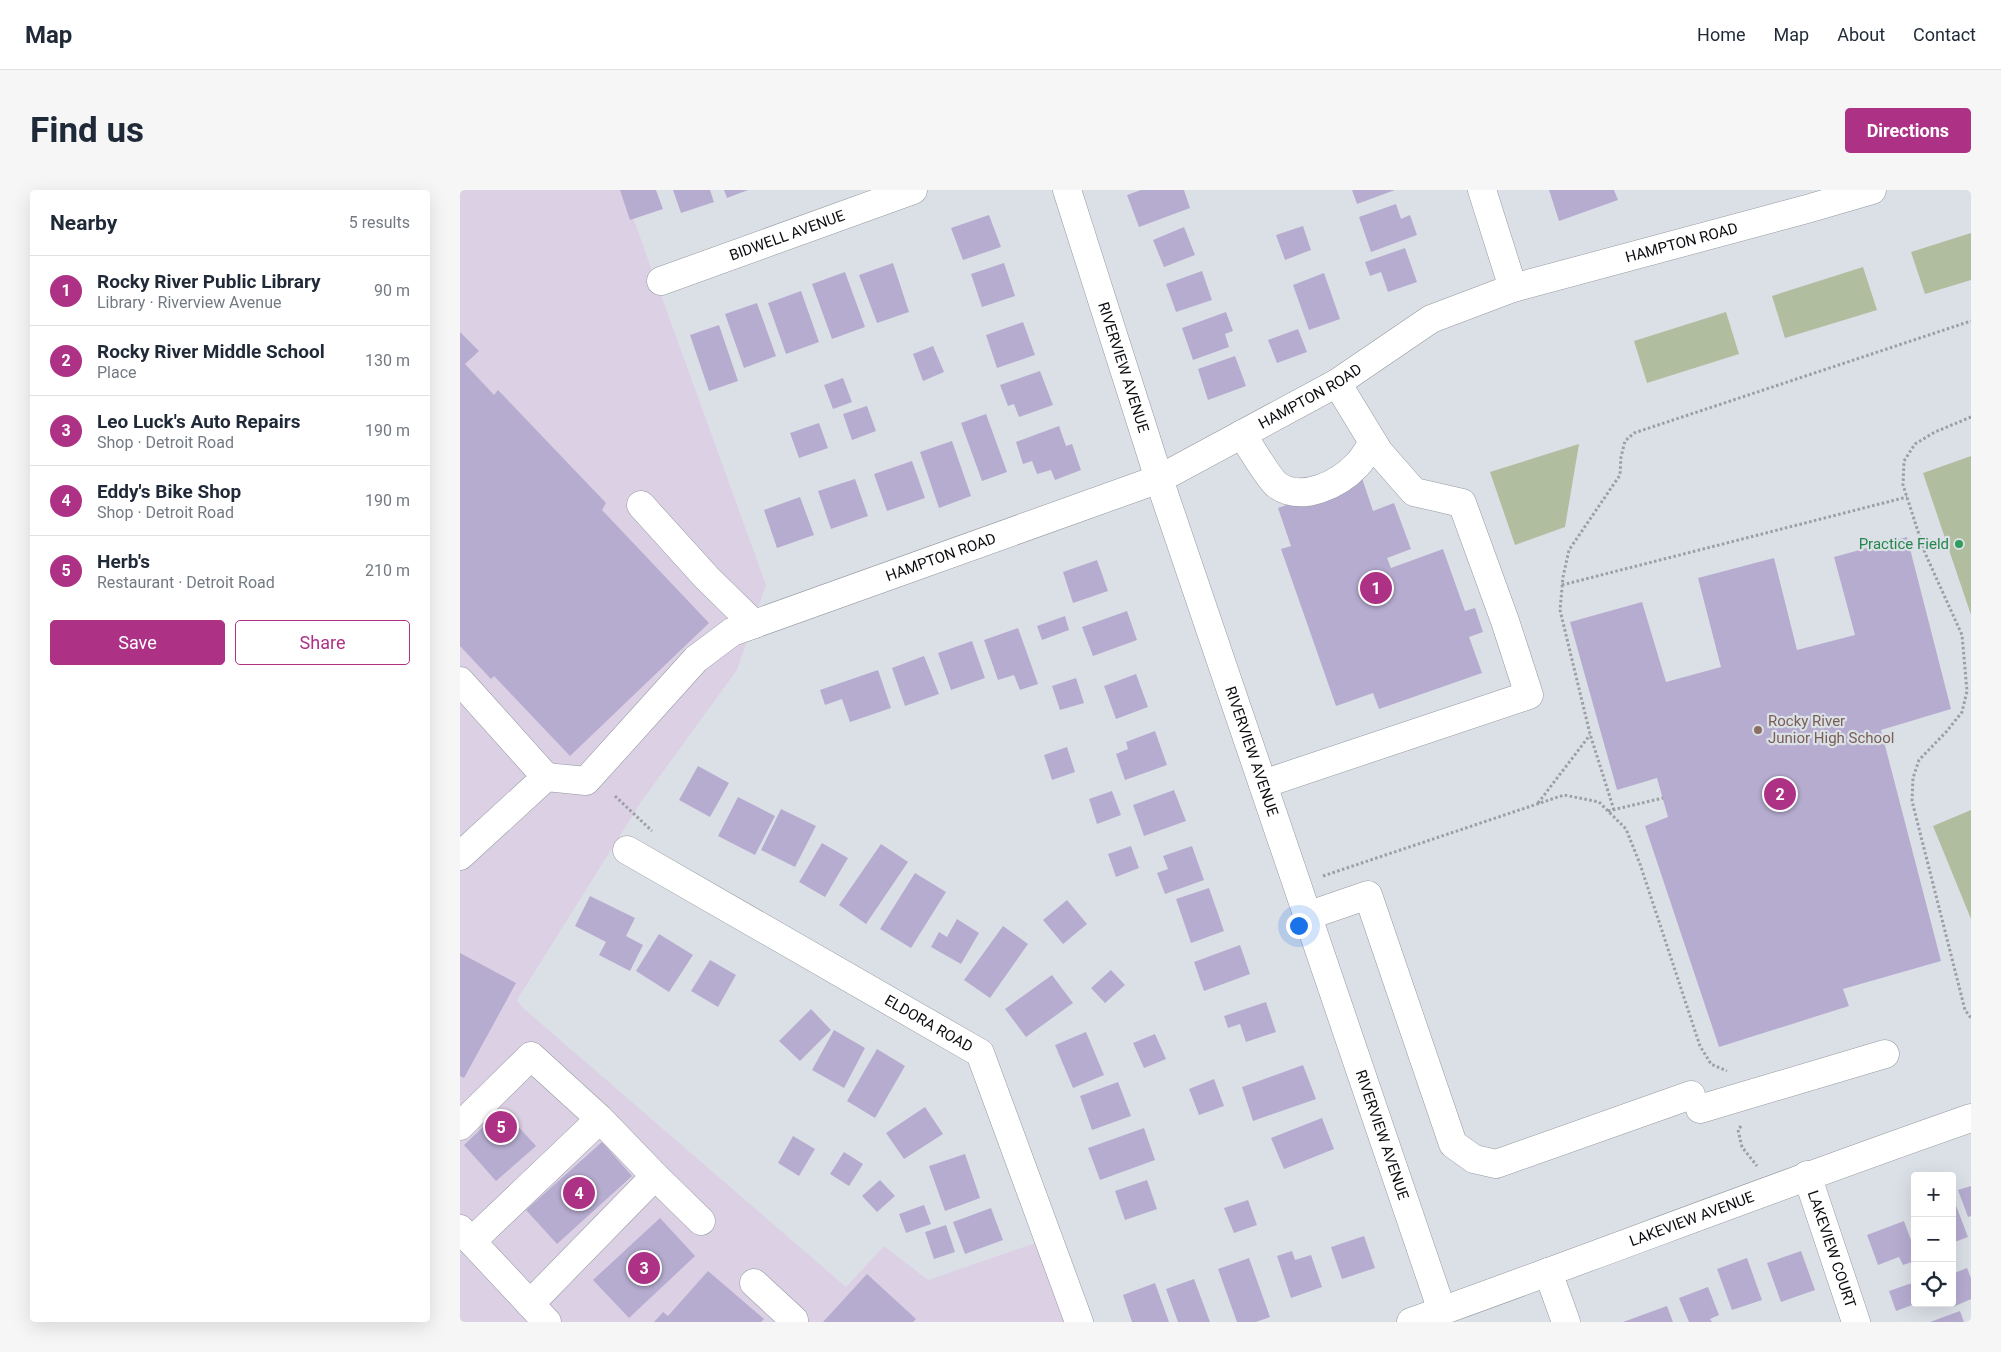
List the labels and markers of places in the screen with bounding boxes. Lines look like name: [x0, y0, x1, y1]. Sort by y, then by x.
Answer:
place label: Practice Field: [1859, 535, 1949, 553]
marker: Practice Field: [1953, 538, 1965, 550]
pin: 1: [1360, 569, 1392, 607]
place label: Rocky River Junior High School: [1768, 712, 1894, 747]
marker: Rocky River Junior High School: [1752, 724, 1764, 736]
pin: 2: [1764, 775, 1796, 813]
pin: 5: [485, 1108, 517, 1146]
pin: 4: [563, 1174, 595, 1212]
pin: 3: [628, 1249, 660, 1287]

